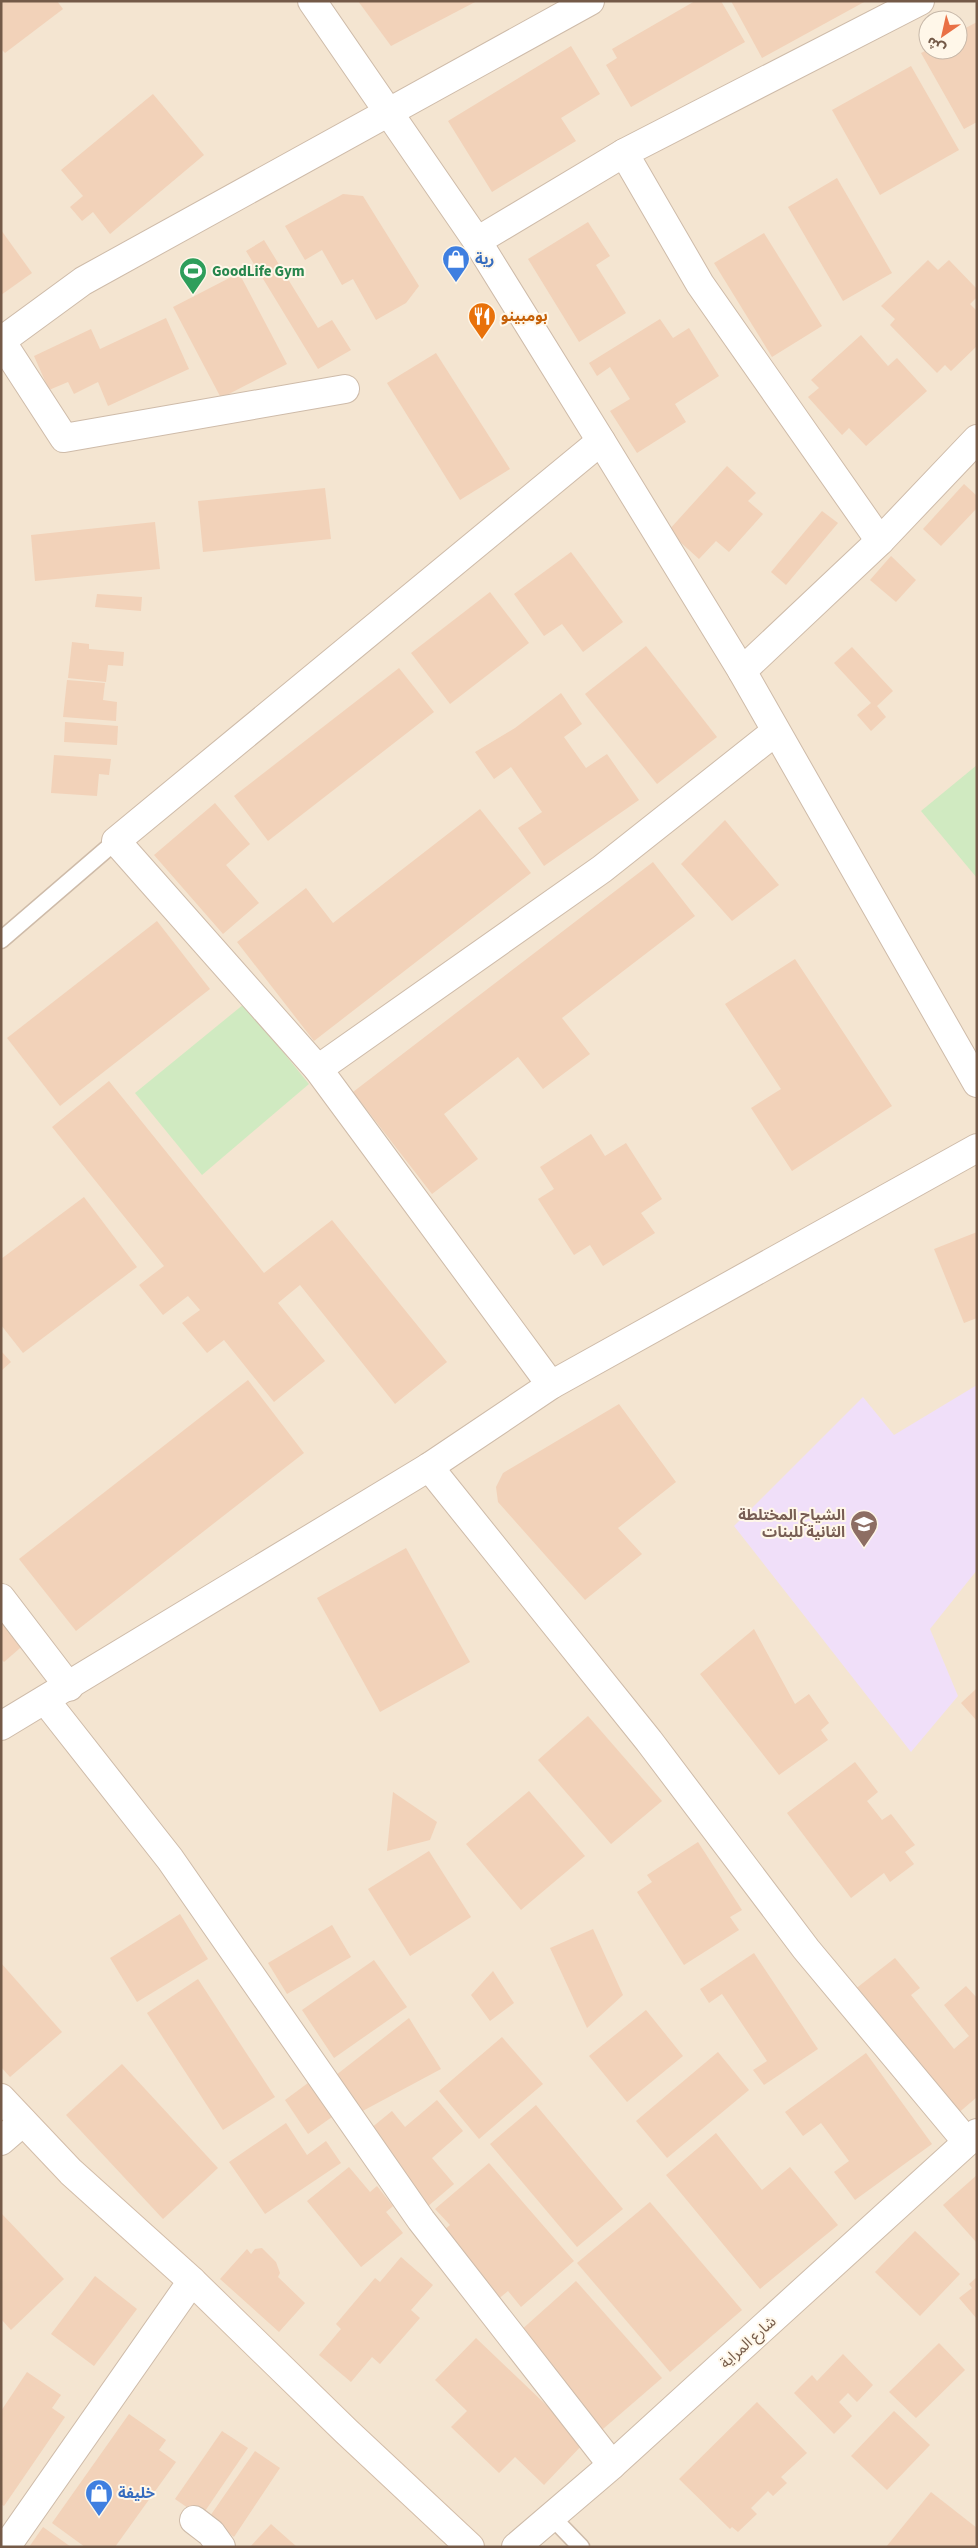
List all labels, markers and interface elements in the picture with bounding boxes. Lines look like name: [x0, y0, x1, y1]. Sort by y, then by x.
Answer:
north arrow: [918, 10, 968, 60]
text: ش: [923, 31, 950, 59]
shop icon: رية: [441, 244, 471, 283]
place label: رية: [475, 249, 494, 270]
sports icon: GoodLife Gym: [178, 256, 208, 295]
place label: GoodLife Gym: [212, 261, 305, 282]
restaurant icon: بومبينو: [467, 301, 497, 340]
place label: بومبينو: [501, 306, 548, 327]
place label: الشياح المختلطة الثانية للبنات: [738, 1505, 845, 1543]
school or university icon: الشياح المختلطة الثانية للبنات: [849, 1509, 879, 1548]
street label: شارع المراية: [716, 2311, 782, 2374]
shop icon: خليفة: [84, 2478, 114, 2517]
place label: خليفة: [118, 2483, 156, 2504]

